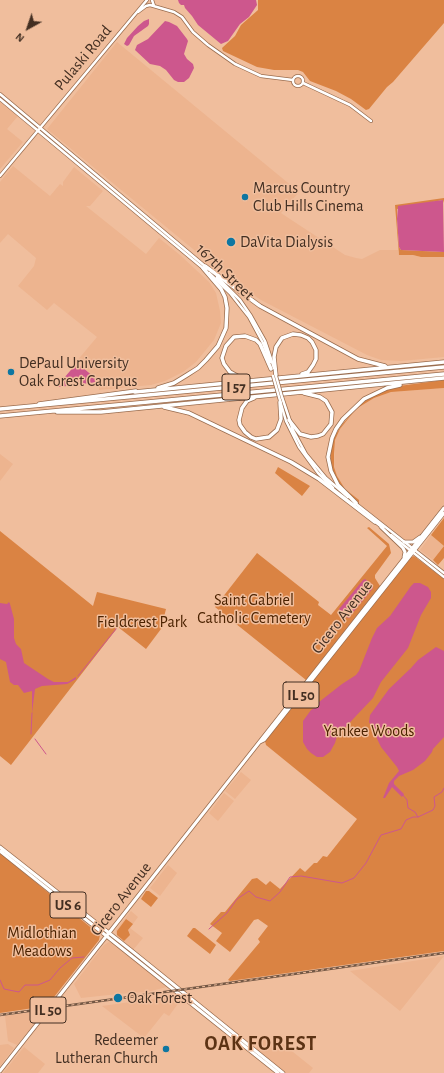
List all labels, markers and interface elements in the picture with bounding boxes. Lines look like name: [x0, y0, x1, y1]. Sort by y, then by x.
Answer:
north arrow: [8, 8, 48, 48]
street label: Pulaski Road: [50, 22, 116, 94]
text: N: [13, 31, 26, 44]
place label: Marcus Country Club Hills Cinema: [253, 178, 364, 216]
marker: Marcus Country Club Hills Cinema: [240, 192, 250, 202]
place label: DaVita Dialysis: [240, 232, 333, 252]
marker: DaVita Dialysis: [225, 236, 237, 248]
street label: 167th Street: [192, 240, 258, 304]
place label: DePaul University Oak Forest Campus: [19, 353, 137, 391]
marker: DePaul University Oak Forest Campus: [6, 367, 16, 377]
road number: I 57: [222, 374, 250, 400]
street label: Cicero Avenue: [307, 576, 377, 658]
park label: Saint Gabriel Catholic Cemetery: [197, 590, 311, 628]
park label: Fieldcrest Park: [97, 612, 187, 632]
road number: IL 50: [283, 682, 319, 708]
park label: Yankee Woods: [324, 721, 414, 741]
street label: Cicero Avenue: [86, 858, 156, 940]
road number: US 6: [50, 892, 86, 918]
park label: Midlothian Meadows: [7, 923, 77, 961]
place label: Oak Forest: [127, 988, 192, 1008]
marker: Oak Forest: [112, 992, 124, 1004]
road number: IL 50: [30, 997, 66, 1023]
place label: Redeemer Lutheran Church: [55, 1030, 158, 1068]
district label: OAK FOREST: [205, 1032, 317, 1056]
marker: Redeemer Lutheran Church: [161, 1044, 171, 1054]

